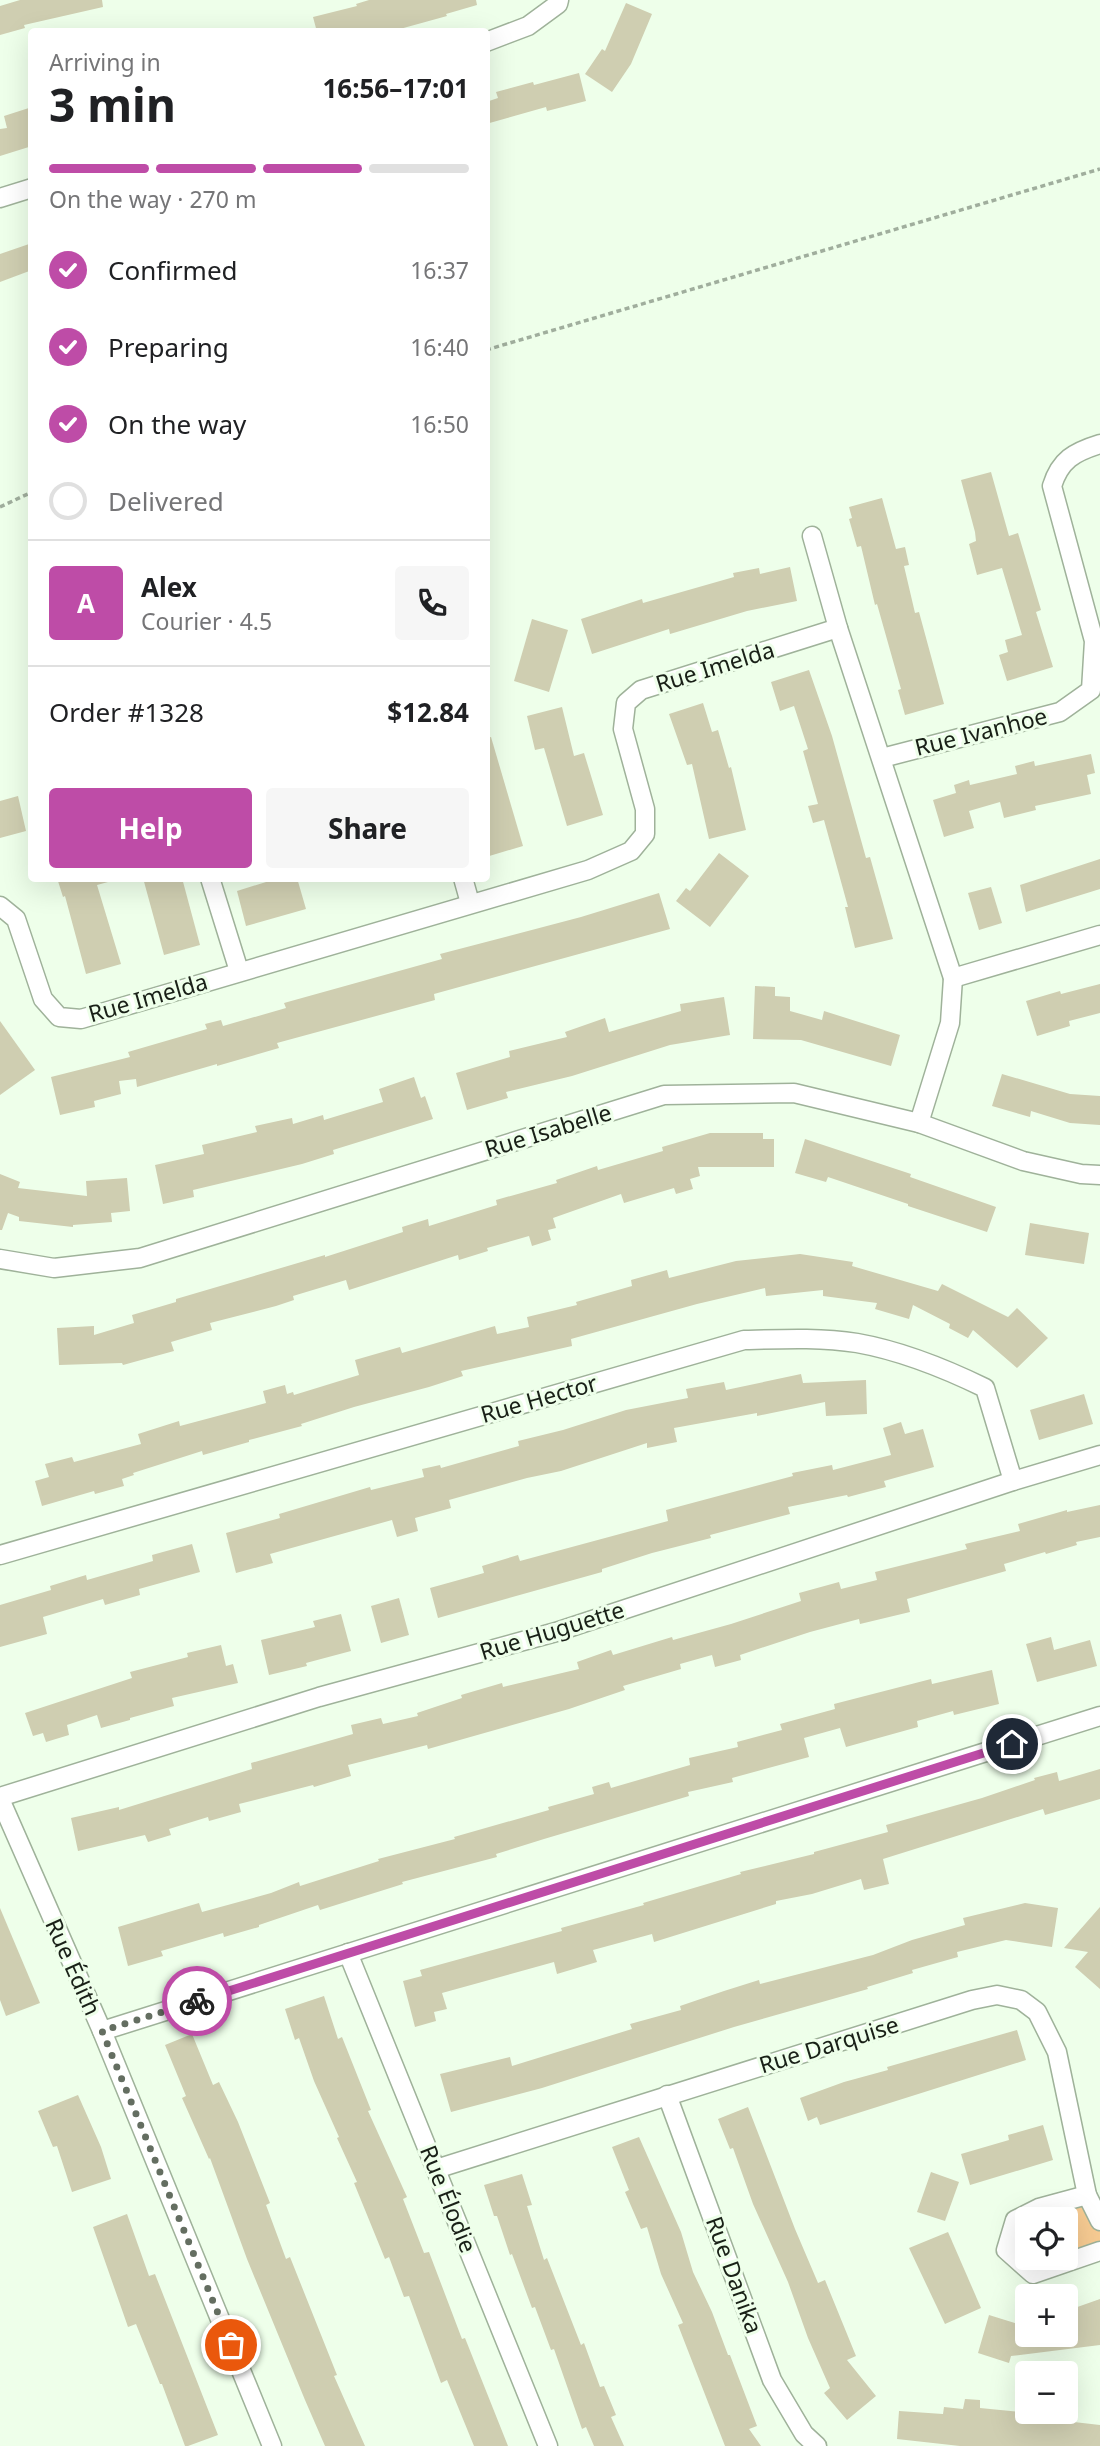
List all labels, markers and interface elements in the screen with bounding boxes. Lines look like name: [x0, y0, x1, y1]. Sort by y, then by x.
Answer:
text: Arriving in: [49, 46, 161, 78]
text: 16:56–17:01: [322, 70, 469, 106]
text: 3 min: [49, 73, 176, 135]
text: On the way · 270 m: [49, 183, 256, 215]
icon: check: [49, 251, 87, 289]
text: Confirmed: [108, 252, 238, 288]
text: 16:37: [410, 254, 469, 286]
icon: check: [49, 328, 87, 366]
text: Preparing: [108, 329, 229, 365]
text: 16:40: [410, 331, 469, 363]
icon: check: [49, 405, 87, 443]
text: On the way: [108, 406, 246, 442]
text: 16:50: [410, 408, 469, 440]
text: Delivered: [108, 483, 224, 519]
button: phone: [395, 566, 469, 640]
text: Alex: [141, 569, 197, 605]
text: A: [77, 585, 95, 621]
text: Courier · 4.5: [141, 605, 272, 637]
street label: Rue Imelda: [651, 633, 778, 699]
text: Order #1328: [49, 694, 204, 730]
text: $12.84: [387, 694, 469, 730]
street label: Rue Ivanhoe: [911, 699, 1050, 763]
button: Help: [49, 788, 252, 868]
button: Share: [266, 788, 469, 868]
street label: Rue Imelda: [84, 965, 211, 1029]
street label: Rue Isabelle: [480, 1096, 615, 1165]
street label: Rue Hector: [477, 1366, 601, 1430]
street label: Rue Huguette: [475, 1593, 628, 1667]
pin: [982, 1714, 1042, 1774]
icon: home: [993, 1725, 1031, 1763]
street label: Rue Édith: [38, 1913, 109, 2020]
courier: [162, 1966, 232, 2036]
icon: bike: [178, 1982, 216, 2020]
street label: Rue Darquise: [755, 2008, 902, 2080]
street label: Rue Élodie: [413, 2140, 485, 2257]
map controls: [1015, 2207, 1078, 2424]
button: locate: [1015, 2207, 1078, 2270]
street label: Rue Danika: [699, 2212, 771, 2338]
button: +: [1015, 2284, 1078, 2347]
pin: [201, 2315, 261, 2375]
icon: bag: [212, 2326, 250, 2364]
button: −: [1015, 2361, 1078, 2424]

